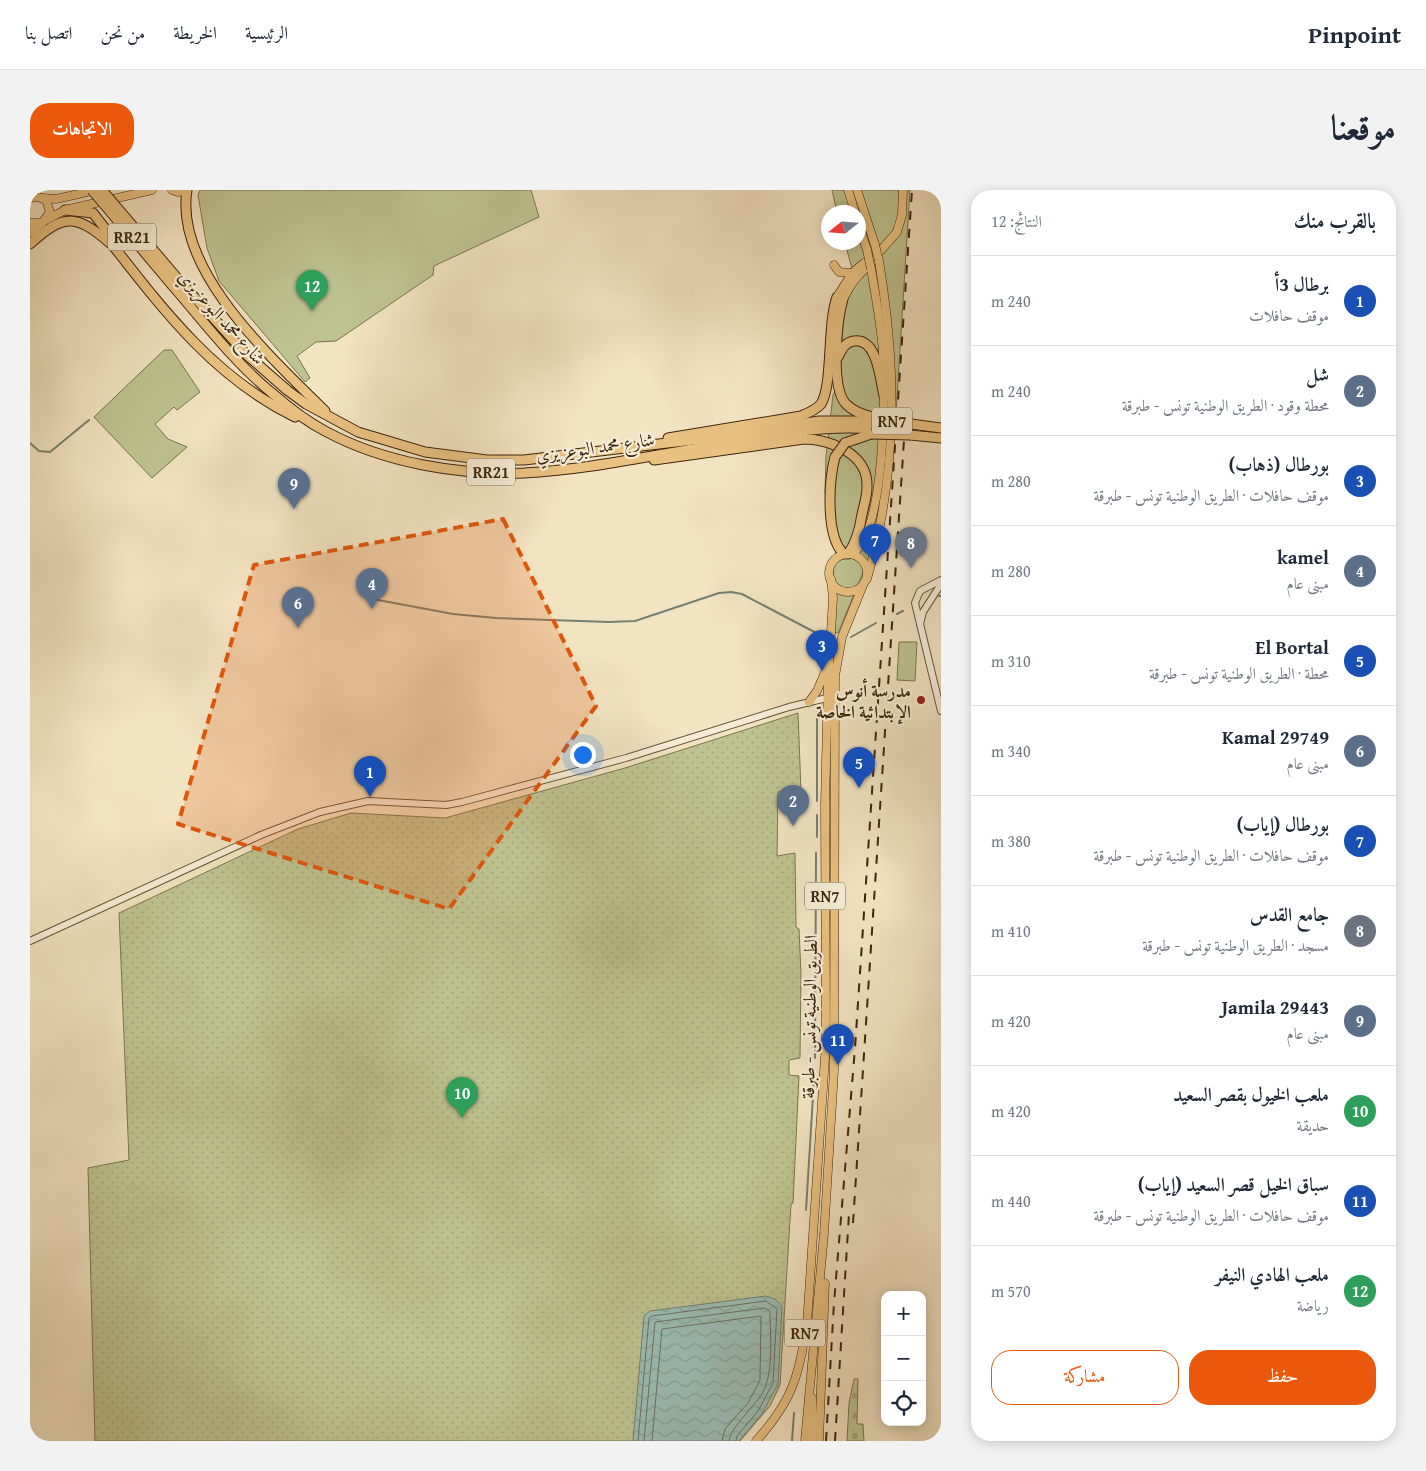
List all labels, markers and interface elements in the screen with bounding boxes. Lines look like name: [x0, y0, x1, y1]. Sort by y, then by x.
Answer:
text: Pinpoint: [1308, 17, 1401, 52]
text: اتصل بنا: [25, 19, 72, 46]
text: من نحن: [100, 19, 145, 46]
text: الخريطة: [173, 19, 217, 46]
text: الرئيسية: [245, 19, 288, 46]
text: موقعنا: [1331, 101, 1396, 152]
button: الاتجاهات: [30, 103, 134, 158]
north arrow: [821, 205, 866, 250]
text: بالقرب منك: [1294, 205, 1376, 236]
text: النتائج: 12: [991, 209, 1042, 233]
road number: RR21: [108, 224, 156, 251]
street label: شارع محمد البوعزيزي: [171, 264, 272, 372]
pin: 12: [296, 270, 328, 311]
text: برطال 3أ: [1275, 270, 1329, 298]
text: 240 m: [991, 289, 1031, 313]
text: 1: [1356, 289, 1364, 313]
text: موقف حافلات: [1249, 303, 1329, 327]
text: شل: [1306, 360, 1329, 388]
text: 240 m: [991, 379, 1031, 403]
text: 2: [1356, 379, 1364, 403]
text: محطة وقود · الطريق الوطنية تونس - طبرقة: [1122, 393, 1329, 417]
road number: RN7: [872, 408, 912, 435]
street label: شارع محمد البوعزيزي: [534, 425, 656, 471]
text: بورطال (ذهاب): [1229, 450, 1329, 478]
road number: RR21: [467, 458, 515, 486]
pin: 9: [278, 468, 310, 509]
text: 280 m: [991, 469, 1031, 493]
text: 3: [1356, 469, 1364, 493]
text: موقف حافلات · الطريق الوطنية تونس - طبرقة: [1094, 483, 1329, 507]
pin: 7: [859, 524, 891, 565]
pin: 8: [895, 527, 927, 568]
text: kamel: [1277, 543, 1329, 571]
text: 280 m: [991, 559, 1031, 583]
text: 4: [1356, 559, 1364, 583]
pin: 4: [356, 568, 388, 609]
text: مبنى عام: [1287, 571, 1329, 595]
pin: 6: [282, 587, 314, 628]
pin: 3: [806, 630, 838, 671]
text: El Bortal: [1255, 633, 1329, 661]
text: 310 m: [991, 649, 1031, 673]
text: 5: [1356, 649, 1364, 673]
text: محطة · الطريق الوطنية تونس - طبرقة: [1149, 661, 1329, 685]
place label: مدرسة أنوس الإبتدائية الخاصة: [816, 677, 911, 725]
marker: مدرسة أنوس الإبتدائية الخاصة: [915, 694, 927, 706]
text: Kamal 29749: [1222, 723, 1329, 751]
text: 340 m: [991, 739, 1031, 763]
text: 6: [1356, 739, 1364, 763]
your location: [570, 742, 596, 768]
pin: 5: [843, 747, 875, 788]
text: مبنى عام: [1287, 751, 1329, 775]
pin: 1: [354, 756, 386, 797]
pin: 2: [777, 785, 809, 826]
text: بورطال (إياب): [1236, 810, 1329, 838]
text: 380 m: [991, 829, 1031, 853]
text: 7: [1356, 829, 1364, 853]
text: موقف حافلات · الطريق الوطنية تونس - طبرقة: [1094, 843, 1329, 867]
road number: RN7: [805, 882, 845, 909]
text: جامع القدس: [1250, 900, 1329, 928]
text: 410 m: [991, 919, 1031, 943]
text: 8: [1356, 919, 1364, 943]
text: مسجد · الطريق الوطنية تونس - طبرقة: [1142, 933, 1329, 957]
street label: الطريق الوطنية تونس - طبرقة: [794, 935, 824, 1099]
text: Jamila 29443: [1222, 993, 1329, 1021]
text: 420 m: [991, 1009, 1031, 1033]
text: 9: [1356, 1009, 1364, 1033]
text: مبنى عام: [1287, 1021, 1329, 1045]
pin: 11: [822, 1024, 854, 1065]
pin: 10: [446, 1077, 478, 1118]
text: ملعب الخيول بقصر السعيد: [1173, 1080, 1329, 1108]
text: 420 m: [991, 1099, 1031, 1123]
text: 10: [1352, 1099, 1368, 1123]
text: حديقة: [1297, 1113, 1329, 1137]
text: سباق الخيل قصر السعيد (إياب): [1138, 1170, 1329, 1198]
text: 440 m: [991, 1189, 1031, 1213]
text: 11: [1352, 1189, 1368, 1213]
text: موقف حافلات · الطريق الوطنية تونس - طبرقة: [1094, 1203, 1329, 1227]
text: ملعب الهادي النيفر: [1215, 1260, 1329, 1288]
text: 570 m: [991, 1279, 1031, 1303]
text: 12: [1352, 1279, 1368, 1303]
map controls: [881, 1291, 926, 1426]
button: +: [881, 1291, 926, 1336]
text: رياضة: [1297, 1293, 1329, 1317]
road number: RN7: [785, 1320, 825, 1346]
button: −: [881, 1336, 926, 1381]
button: مشاركة: [991, 1350, 1179, 1405]
button: حفظ: [1189, 1350, 1376, 1405]
button: locate: [881, 1381, 926, 1426]

